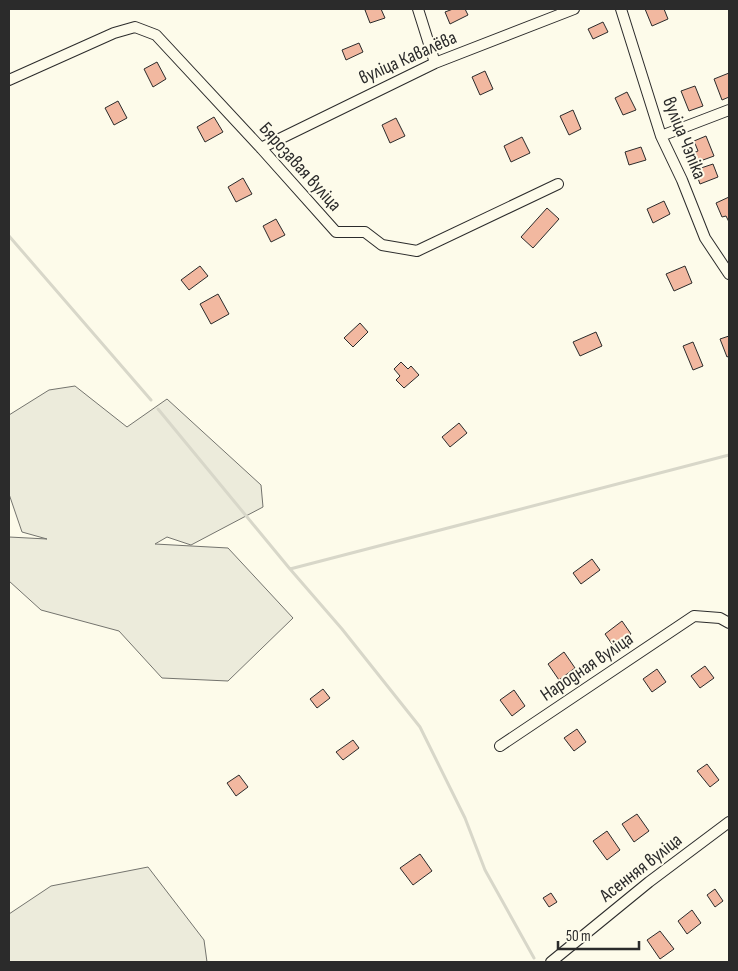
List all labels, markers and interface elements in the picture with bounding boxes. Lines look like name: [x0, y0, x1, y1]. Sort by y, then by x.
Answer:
street label: вуліца Кавалёва: [356, 26, 460, 90]
street label: вуліца Чэпіка: [657, 94, 711, 182]
street label: Бярозавая вуліца: [254, 118, 346, 216]
street label: Народная вуліца: [536, 628, 638, 706]
street label: Асенняя вуліца: [594, 829, 687, 908]
scale bar: [558, 918, 639, 950]
text: 50 m: [566, 927, 591, 946]

